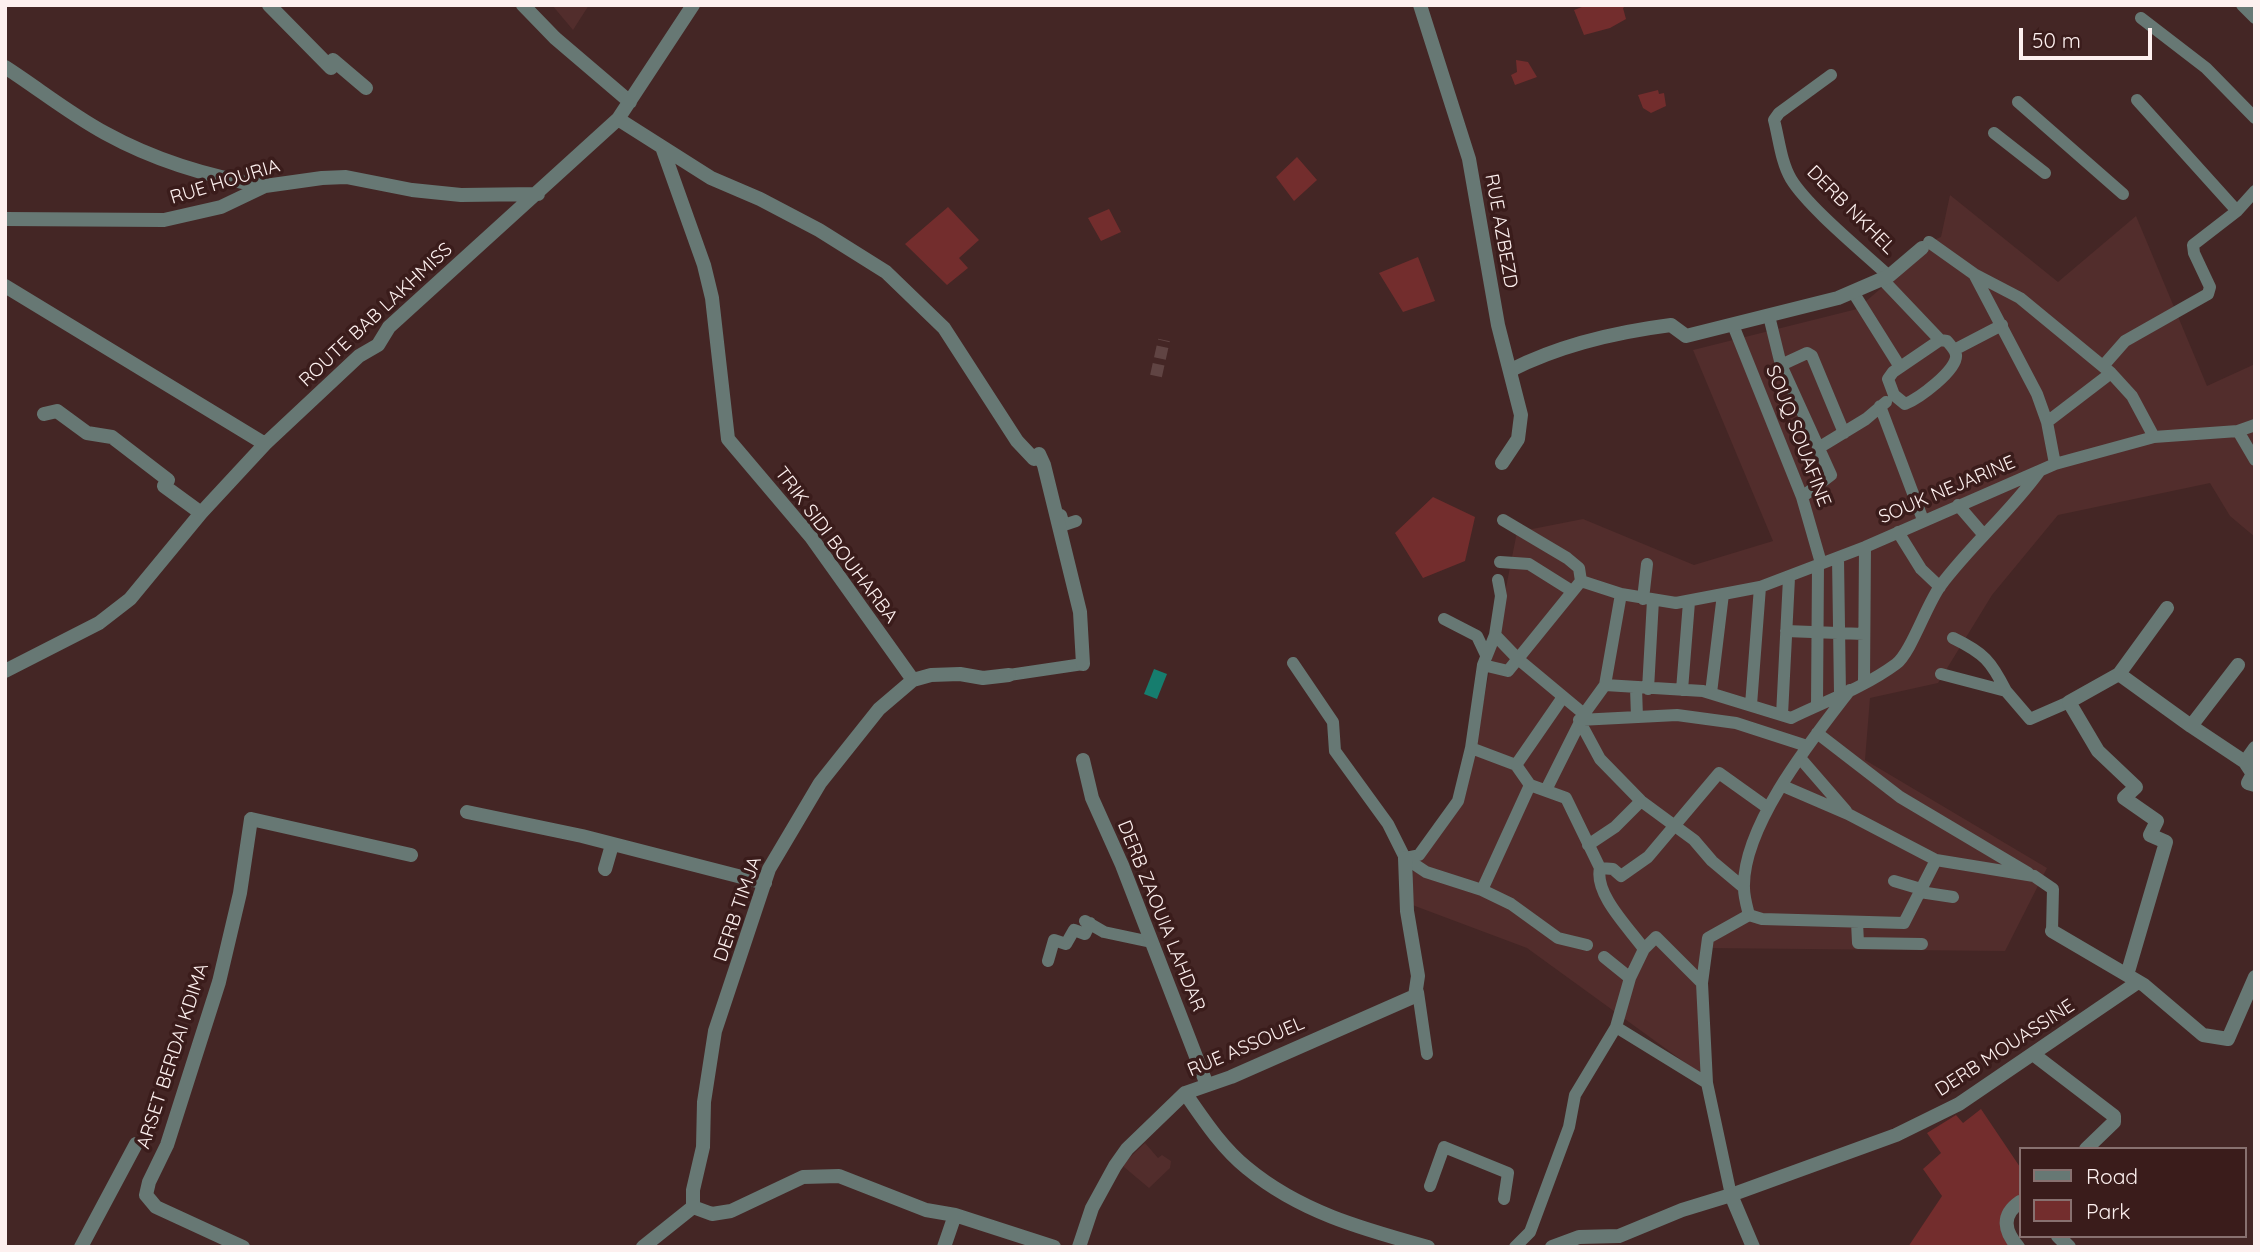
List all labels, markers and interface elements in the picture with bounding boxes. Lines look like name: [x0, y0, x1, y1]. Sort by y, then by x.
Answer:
scale bar: [2022, 14, 2155, 58]
text: 50 m: [2032, 27, 2081, 53]
street label: RUE HOURIA: [167, 154, 283, 210]
street label: DERB NKHEL: [1802, 161, 1900, 259]
street label: RUE AZBEZD: [1480, 172, 1522, 290]
street label: ROUTE BAB LAKHMISS: [295, 238, 457, 392]
street label: SOUQ SOUAFINE: [1761, 362, 1835, 510]
street label: SOUK NEJARINE: [1875, 451, 2019, 529]
street label: TRIK SIDI BOUHARBA: [770, 462, 902, 628]
street label: DERB ZAOUIA LAHDAR: [1112, 817, 1210, 1015]
street label: DERB TIMJA: [709, 853, 767, 965]
street label: ARSET BERDAI KDIMA: [132, 960, 214, 1152]
street label: DERB MOUASSINE: [1931, 994, 2079, 1102]
street label: RUE ASSOUEL: [1184, 1012, 1308, 1082]
legend: [2018, 1147, 2246, 1238]
text: Road: [2086, 1163, 2138, 1189]
text: Park: [2086, 1198, 2130, 1224]

